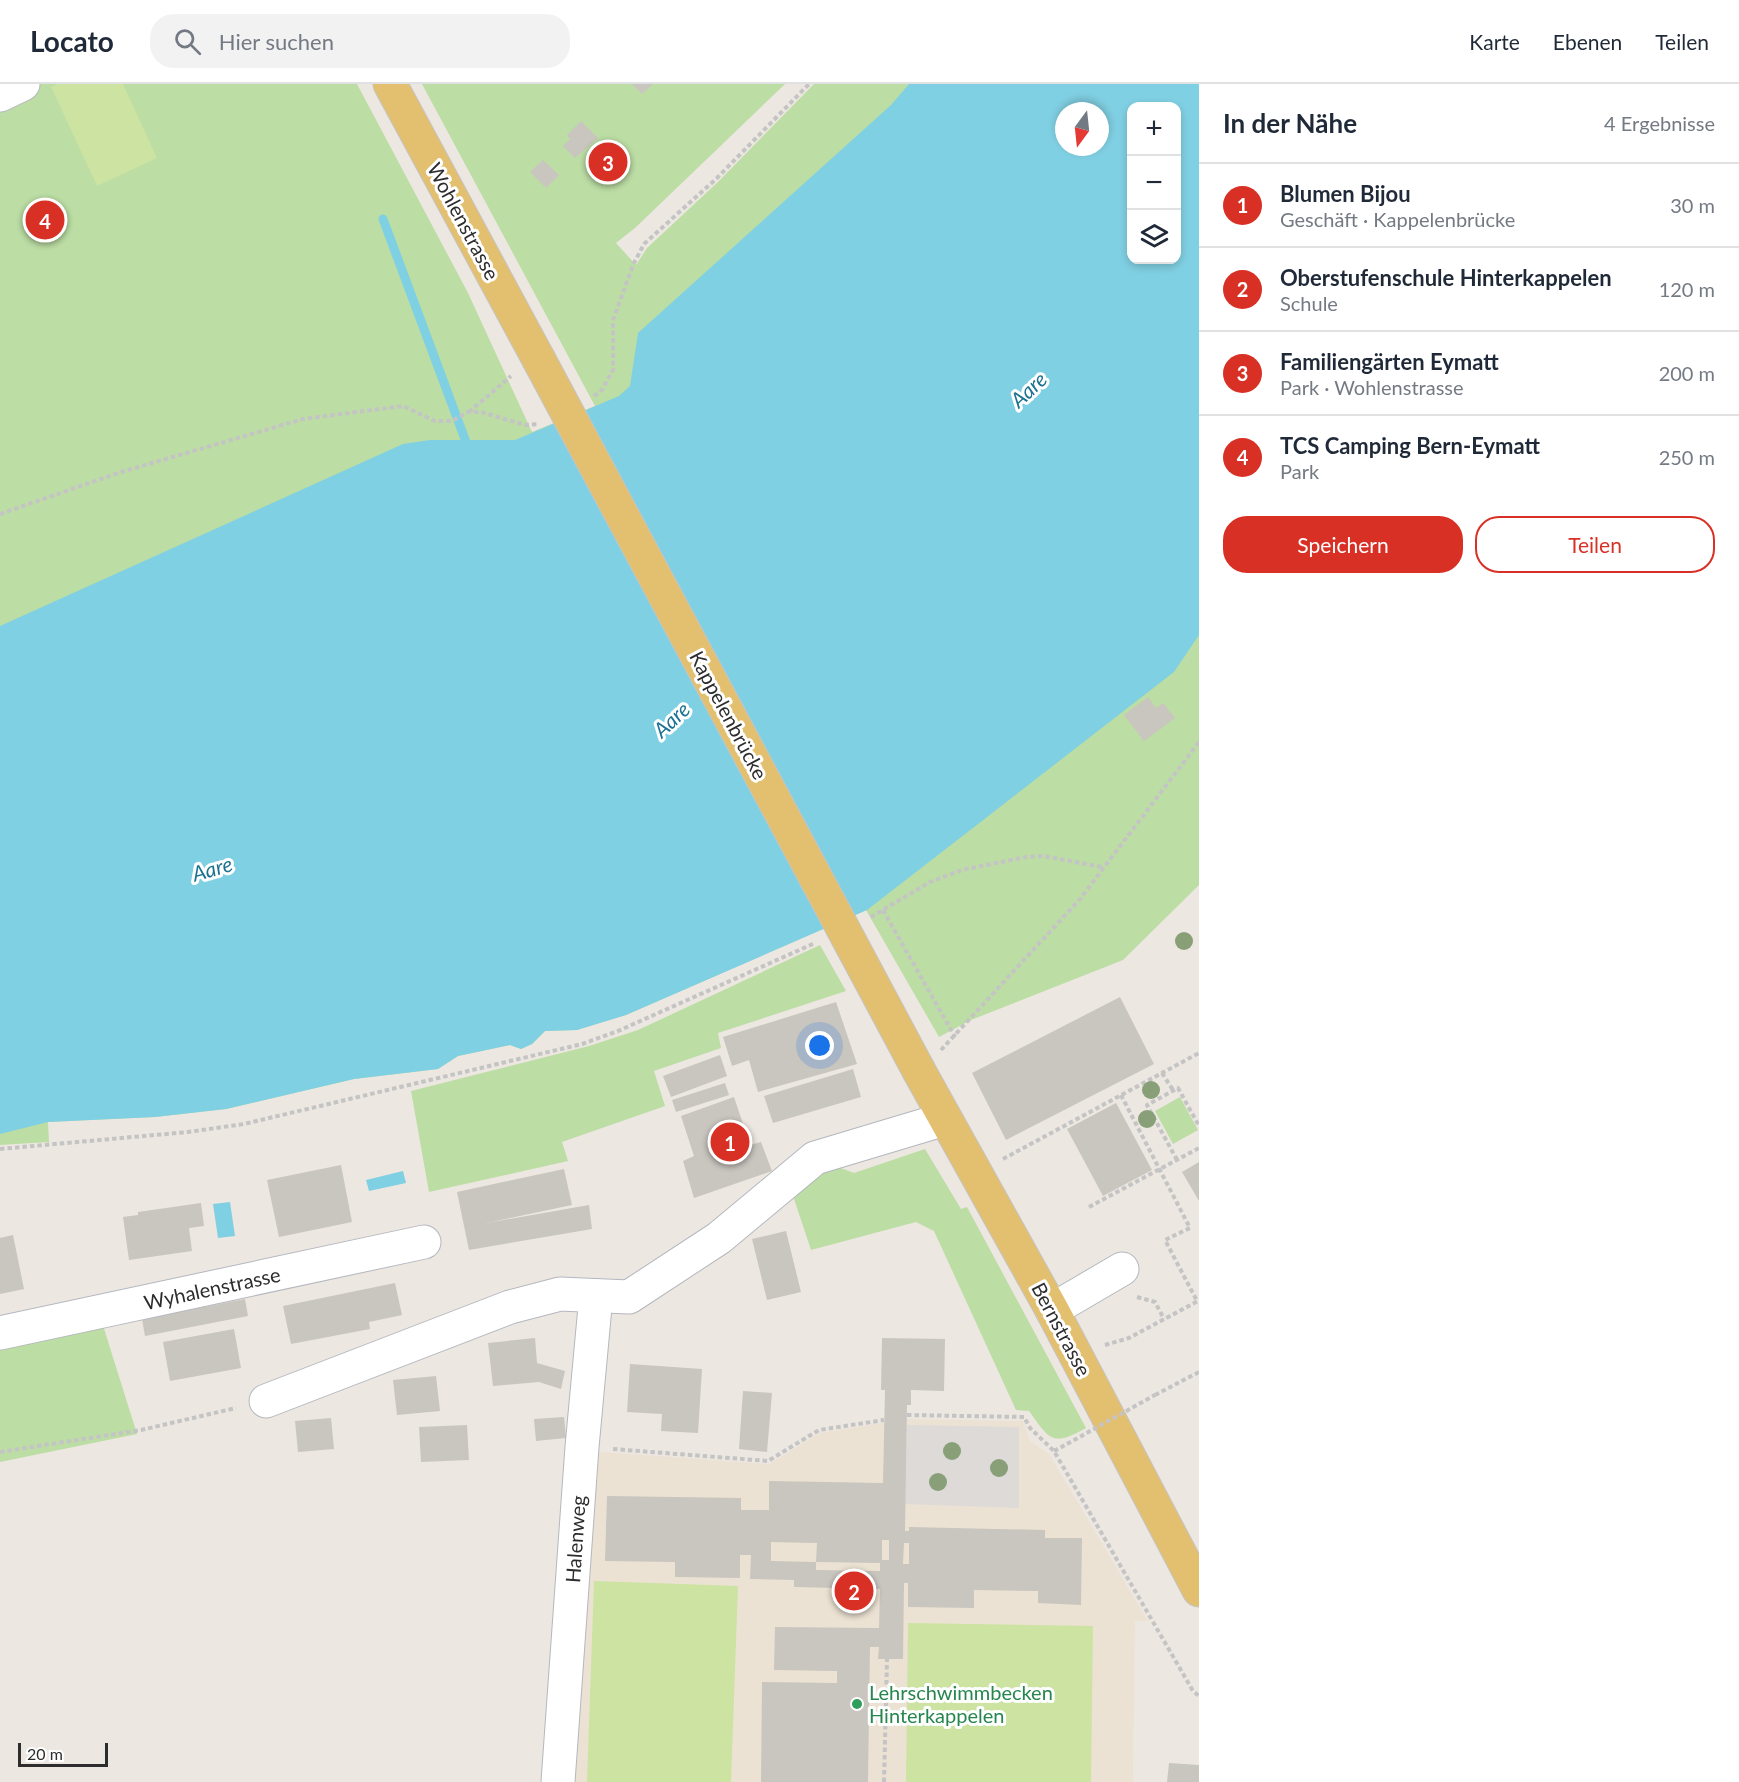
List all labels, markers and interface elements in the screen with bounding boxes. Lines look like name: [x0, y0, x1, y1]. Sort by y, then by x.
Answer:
search box: [150, 14, 570, 68]
text: Locato: [30, 24, 114, 58]
icon: search: [171, 25, 204, 58]
text: Hier suchen: [219, 28, 334, 55]
text: Karte: [1469, 29, 1520, 54]
text: Ebenen: [1553, 29, 1622, 54]
text: Teilen: [1655, 29, 1709, 54]
north arrow: [1055, 102, 1109, 156]
map controls: [1127, 102, 1181, 264]
button: +: [1127, 102, 1181, 156]
text: In der Nähe: [1223, 107, 1357, 139]
text: 4 Ergebnisse: [1604, 111, 1715, 135]
pin: 3: [588, 140, 628, 184]
button: −: [1127, 156, 1181, 210]
street label: Wohlenstrasse: [423, 158, 505, 284]
text: Blumen Bijou: [1280, 180, 1411, 207]
text: 1: [1237, 193, 1248, 217]
text: 30 m: [1670, 193, 1715, 217]
pin: 4: [26, 198, 64, 242]
text: Geschäft · Kappelenbrücke: [1280, 207, 1515, 231]
button: layers: [1127, 210, 1181, 264]
text: Oberstufenschule Hinterkappelen: [1280, 264, 1612, 291]
text: 2: [1237, 277, 1248, 301]
text: 120 m: [1659, 277, 1715, 301]
text: Schule: [1280, 291, 1338, 315]
text: Familiengärten Eymatt: [1280, 348, 1499, 375]
text: 3: [1237, 361, 1248, 385]
text: 200 m: [1659, 361, 1715, 385]
water label: Aare: [1004, 366, 1051, 413]
text: Park · Wohlenstrasse: [1280, 375, 1464, 399]
text: TCS Camping Bern-Eymatt: [1280, 432, 1540, 459]
text: 4: [1237, 445, 1248, 469]
text: 250 m: [1659, 445, 1715, 469]
text: Park: [1280, 459, 1319, 483]
button: Speichern: [1223, 516, 1463, 573]
button: Teilen: [1475, 516, 1715, 573]
street label: Kappelenbrücke: [685, 647, 773, 783]
water label: Aare: [647, 696, 694, 743]
water label: Aare: [188, 850, 235, 886]
your location: [805, 1031, 834, 1060]
pin: 1: [710, 1120, 750, 1164]
street label: Wyhalenstrasse: [142, 1262, 282, 1314]
street label: Bernstrasse: [1027, 1278, 1097, 1380]
street label: Halenweg: [560, 1494, 590, 1584]
pin: 2: [834, 1568, 874, 1614]
place label: Lehrschwimmbecken Hinterkappelen: [869, 1680, 1053, 1727]
marker: Lehrschwimmbecken Hinterkappelen: [850, 1697, 864, 1711]
scale bar: [18, 1740, 108, 1768]
text: 20 m: [27, 1744, 63, 1763]

